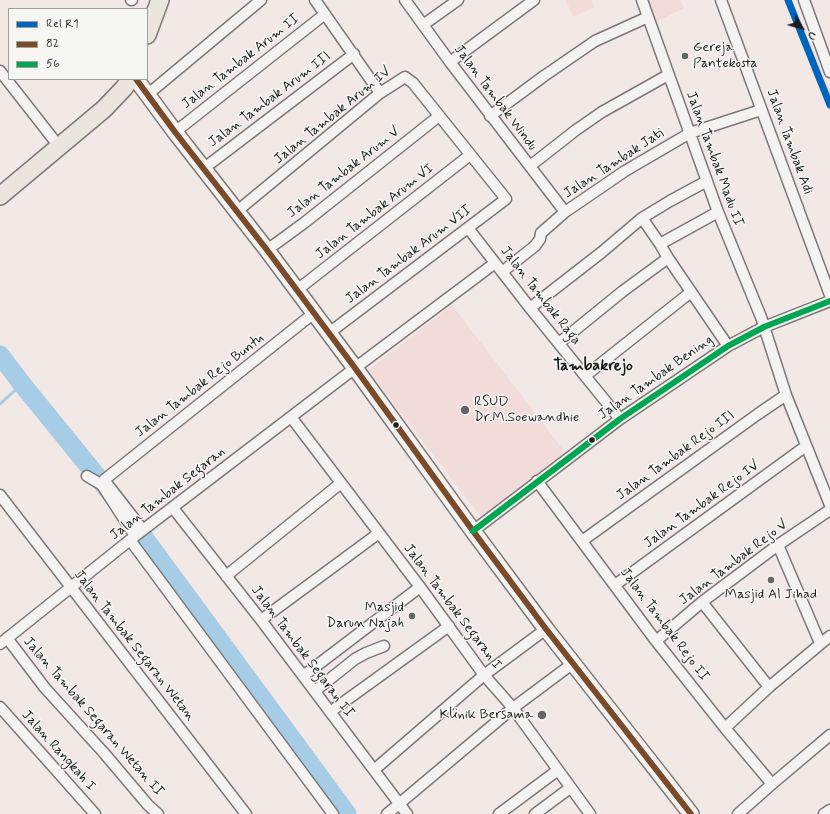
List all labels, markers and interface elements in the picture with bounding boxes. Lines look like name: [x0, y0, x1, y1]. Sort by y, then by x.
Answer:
legend: [8, 8, 148, 80]
north arrow: [782, 8, 822, 48]
street label: Jalan Tambak Arum II: [179, 11, 303, 113]
text: Rel R1: [46, 16, 79, 32]
text: U: [804, 28, 819, 43]
text: 82: [46, 36, 59, 52]
place label: Gereja Pantekosta: [693, 40, 757, 72]
street label: Jalan Tambak Windu: [450, 42, 540, 154]
street label: Jalan Tambak Arum III: [206, 49, 334, 151]
marker: Gereja Pantekosta: [680, 51, 690, 61]
text: 56: [46, 56, 60, 72]
street label: Jalan Tambak Arum IV: [271, 64, 395, 168]
street label: Jalan Tambak Adi: [762, 87, 816, 197]
street label: Jalan Tambak Madu II: [682, 89, 746, 229]
street label: Jalan Tambak Arum V: [284, 124, 404, 222]
street label: Jalan Tambak Jati: [561, 125, 667, 203]
street label: Jalan Tambak Arum VI: [313, 161, 437, 263]
street label: Jalan Tambak Arum VII: [343, 202, 475, 308]
street label: Jalan Tambak Raga: [496, 243, 584, 349]
street label: Jalan Tambak Rejo Buntu: [132, 330, 268, 442]
street label: Jalan Tambak Bening: [595, 332, 717, 424]
district label: Tambakrejo: [553, 357, 633, 377]
place label: RSUD Dr.M.Soewandhie: [474, 394, 579, 426]
marker: RSUD Dr.M.Soewandhie: [459, 404, 471, 416]
street label: Jalan Tambak Rejo III: [614, 408, 738, 504]
unlabelled marker: [391, 420, 401, 430]
unlabelled marker: [587, 435, 597, 445]
street label: Jalan Tambak Segaran: [107, 444, 229, 544]
street label: Jalan Tambak Rejo IV: [641, 457, 763, 553]
street label: Jalan Tambak Rejo V: [677, 517, 791, 609]
street label: Jalan Tambak Segaran I: [399, 541, 505, 673]
street label: Jalan Tambak Rejo II: [616, 565, 712, 685]
street label: Jalan Tambak Segaran Wetan: [70, 567, 198, 725]
marker: Masjid Al Jihad: [766, 575, 776, 585]
street label: Jalan Tambak Segaran II: [247, 583, 357, 721]
place label: Masjid Al Jihad: [725, 587, 817, 603]
place label: Masjid Darun Najah: [327, 600, 404, 632]
marker: Masjid Darun Najah: [407, 611, 417, 621]
street label: Jalan Tambak Segaran Wetan II: [19, 634, 167, 800]
street label: Jalan Rangkah I: [17, 707, 99, 795]
place label: Klinik Bersama: [440, 707, 533, 723]
marker: Klinik Bersama: [536, 709, 548, 721]

